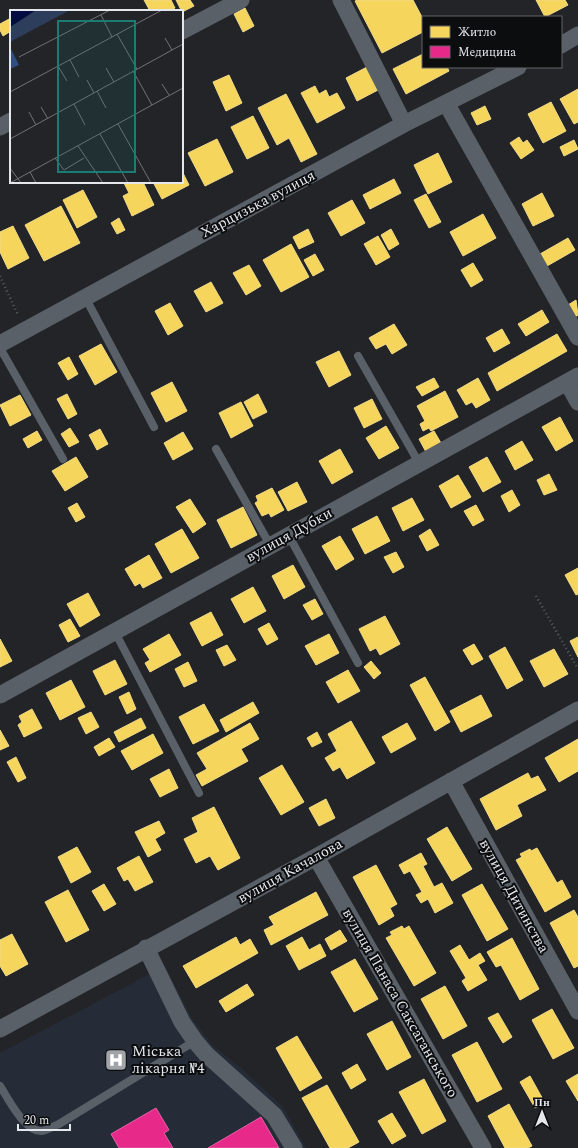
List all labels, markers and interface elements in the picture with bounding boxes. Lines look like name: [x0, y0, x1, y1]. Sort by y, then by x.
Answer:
inset map: [10, 10, 183, 183]
legend: [422, 16, 562, 68]
text: Житло: [458, 23, 496, 42]
text: Медицина: [458, 43, 516, 62]
street label: Харцизька вулиця: [197, 164, 319, 244]
street label: вулиця Дубки: [241, 502, 337, 568]
street label: вулиця Качалова: [233, 832, 347, 909]
street label: вулиця Дитинства: [473, 835, 555, 958]
street label: вулиця Панаса Саксаганського: [336, 904, 464, 1102]
place label: Міська лікарня №4: [132, 1040, 205, 1080]
hospital icon: Міська лікарня №4: [103, 1047, 129, 1073]
north arrow: [522, 1092, 562, 1132]
text: Пн: [534, 1094, 550, 1111]
scale bar: [18, 1106, 70, 1132]
text: 20 m: [24, 1111, 49, 1130]

